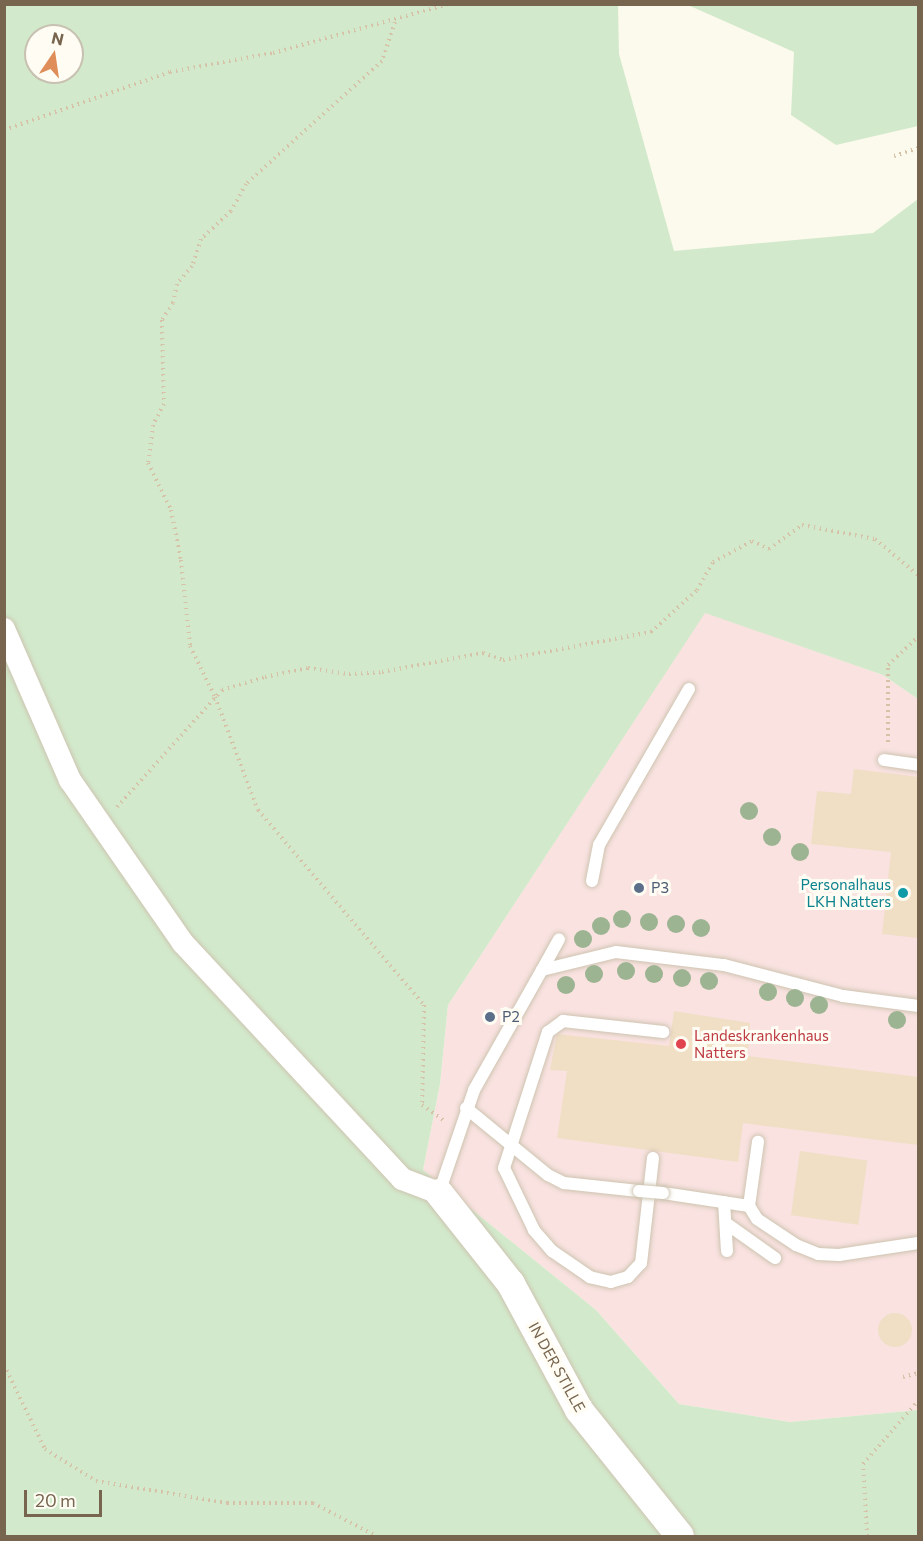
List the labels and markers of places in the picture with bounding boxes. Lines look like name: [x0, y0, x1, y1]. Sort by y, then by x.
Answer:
place label: Personalhaus LKH Natters: [801, 875, 891, 910]
place label: P3: [651, 879, 669, 897]
marker: P3: [632, 881, 646, 895]
marker: Personalhaus LKH Natters: [896, 886, 910, 900]
place label: P2: [502, 1008, 520, 1026]
marker: P2: [483, 1010, 497, 1024]
place label: Landeskrankenhaus Natters: [694, 1026, 829, 1061]
marker: Landeskrankenhaus Natters: [672, 1035, 690, 1053]

